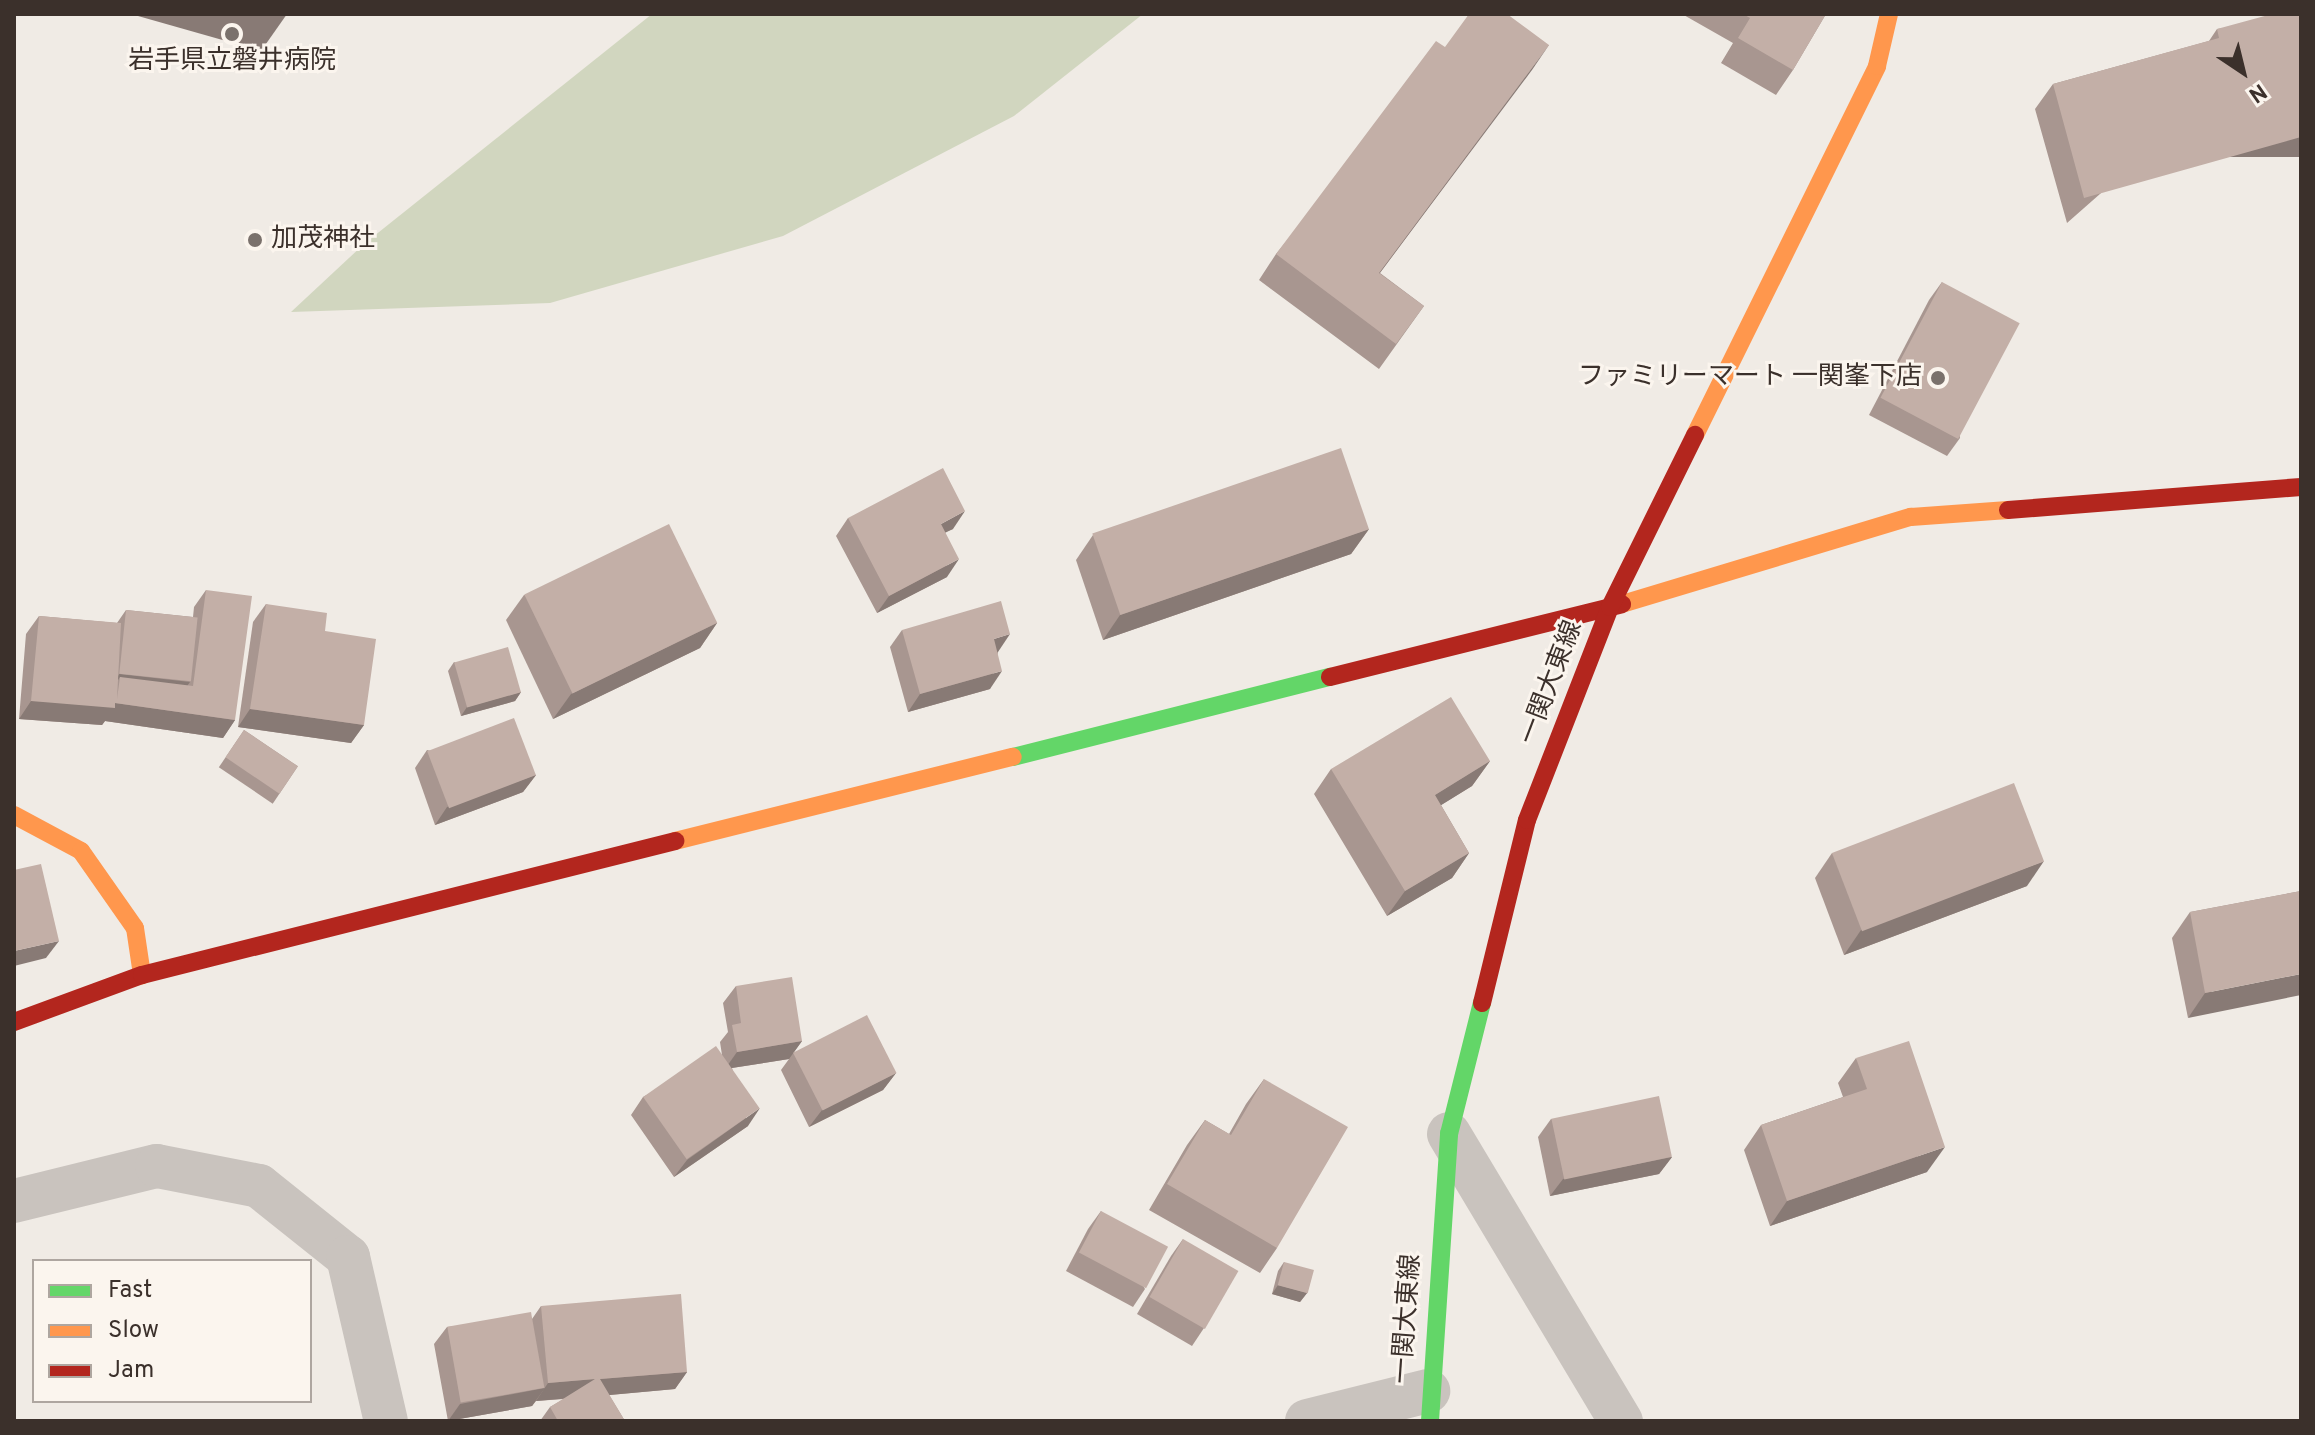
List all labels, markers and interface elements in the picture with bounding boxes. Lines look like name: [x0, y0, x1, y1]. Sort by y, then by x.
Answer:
marker: 岩手県立磐井病院: [223, 25, 241, 43]
north arrow: [2203, 32, 2283, 112]
place label: 岩手県立磐井病院: [128, 46, 336, 78]
text: N: [2243, 76, 2271, 108]
place label: 加茂神社: [271, 224, 375, 256]
marker: 加茂神社: [246, 231, 264, 249]
place label: ファミリーマート 一関峯下店: [1578, 362, 1922, 394]
marker: ファミリーマート 一関峯下店: [1929, 369, 1947, 387]
street label: 一関大東線: [1514, 617, 1590, 749]
street label: 一関大東線: [1388, 1253, 1428, 1385]
legend: [32, 1259, 312, 1403]
text: Fast: [108, 1276, 152, 1306]
text: Slow: [108, 1316, 159, 1346]
text: Jam: [108, 1356, 154, 1386]

